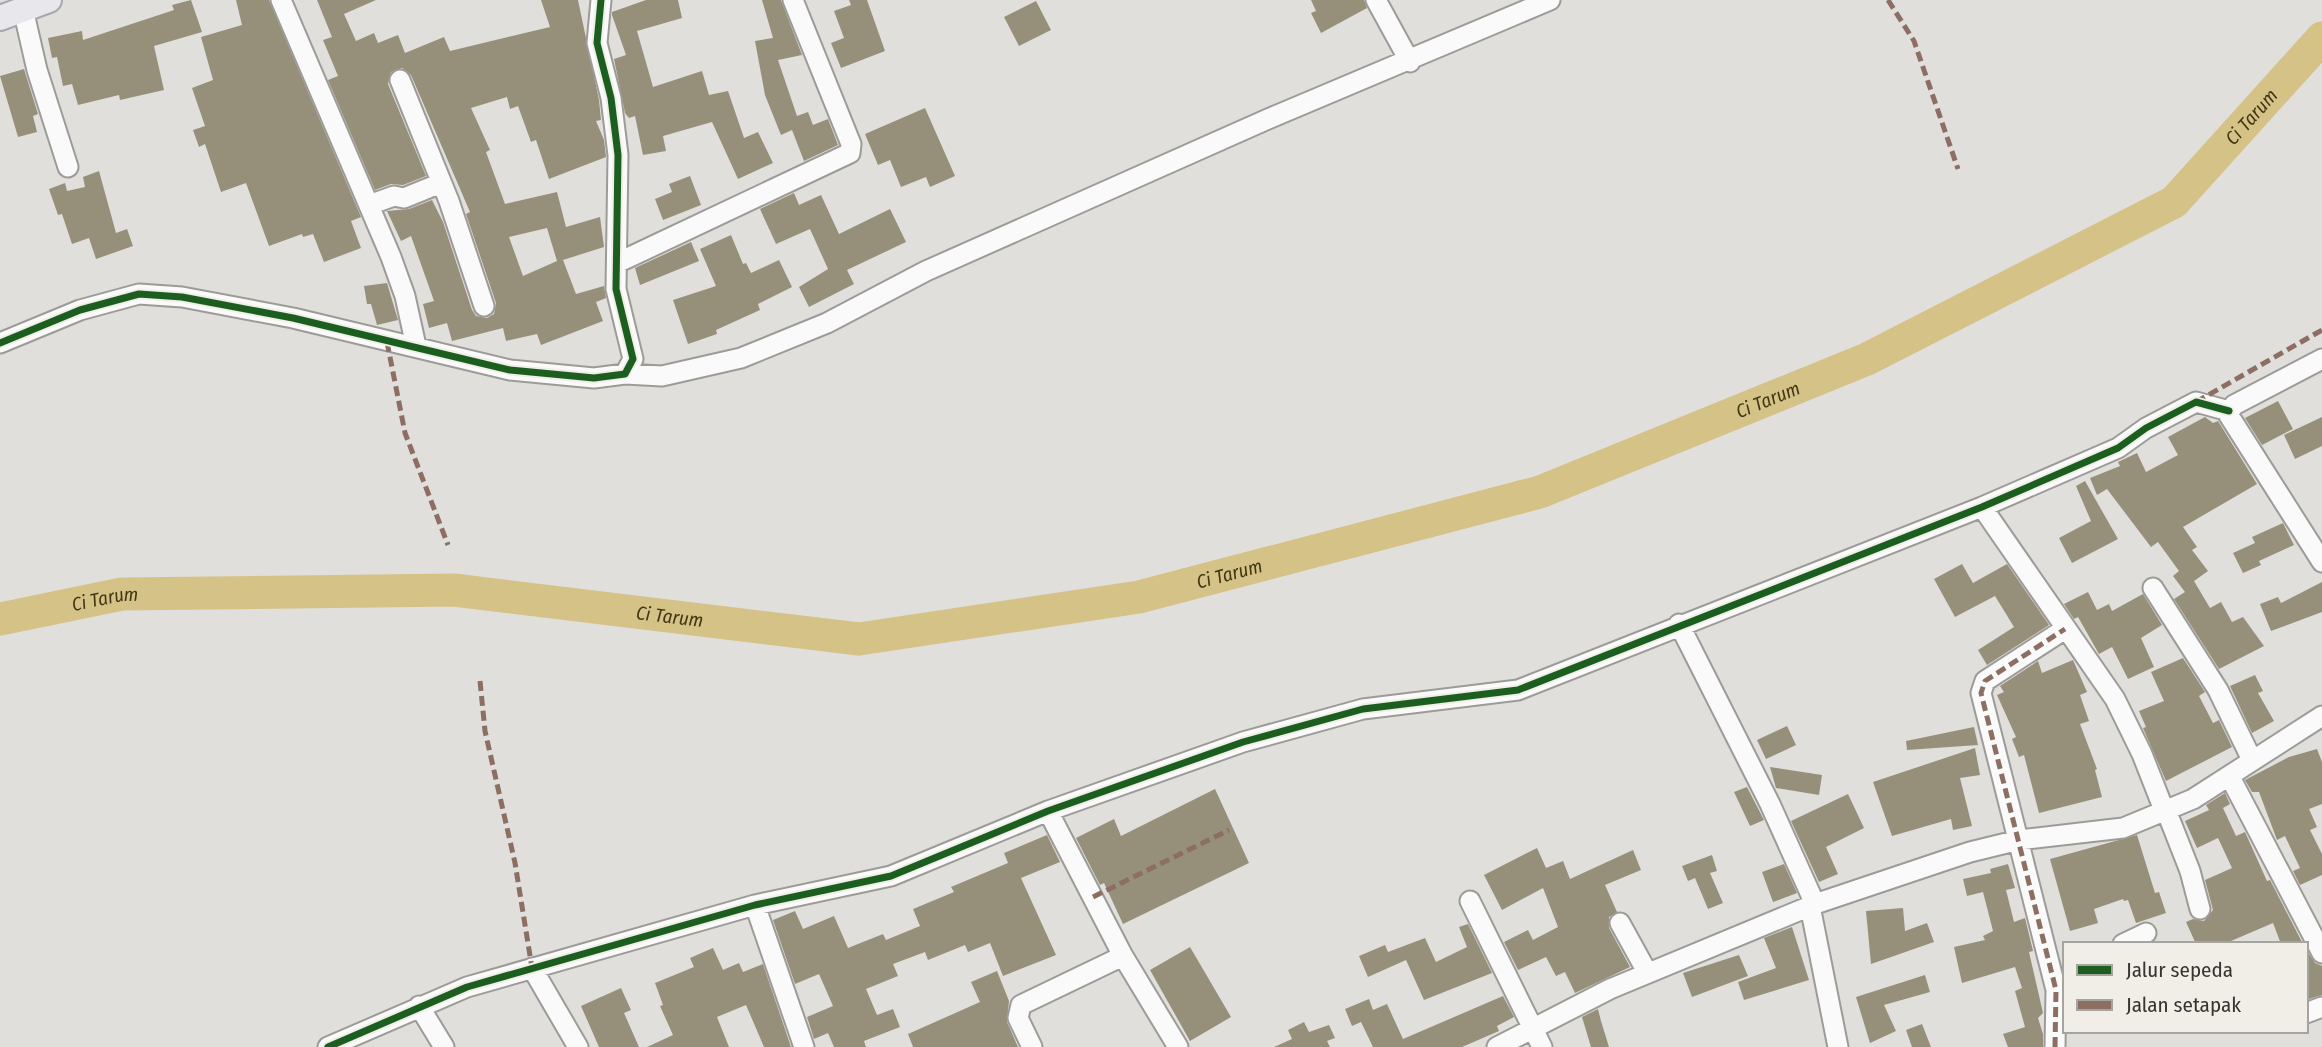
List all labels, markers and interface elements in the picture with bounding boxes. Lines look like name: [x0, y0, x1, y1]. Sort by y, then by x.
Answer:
water label: Ci Tarum: [2220, 84, 2282, 149]
water label: Ci Tarum: [1732, 376, 1803, 423]
water label: Ci Tarum: [1194, 554, 1265, 593]
water label: Ci Tarum: [70, 582, 138, 616]
water label: Ci Tarum: [635, 601, 705, 632]
legend: [2063, 942, 2308, 1033]
text: Jalur sepeda: [2126, 957, 2233, 983]
text: Jalan setapak: [2126, 992, 2241, 1018]

